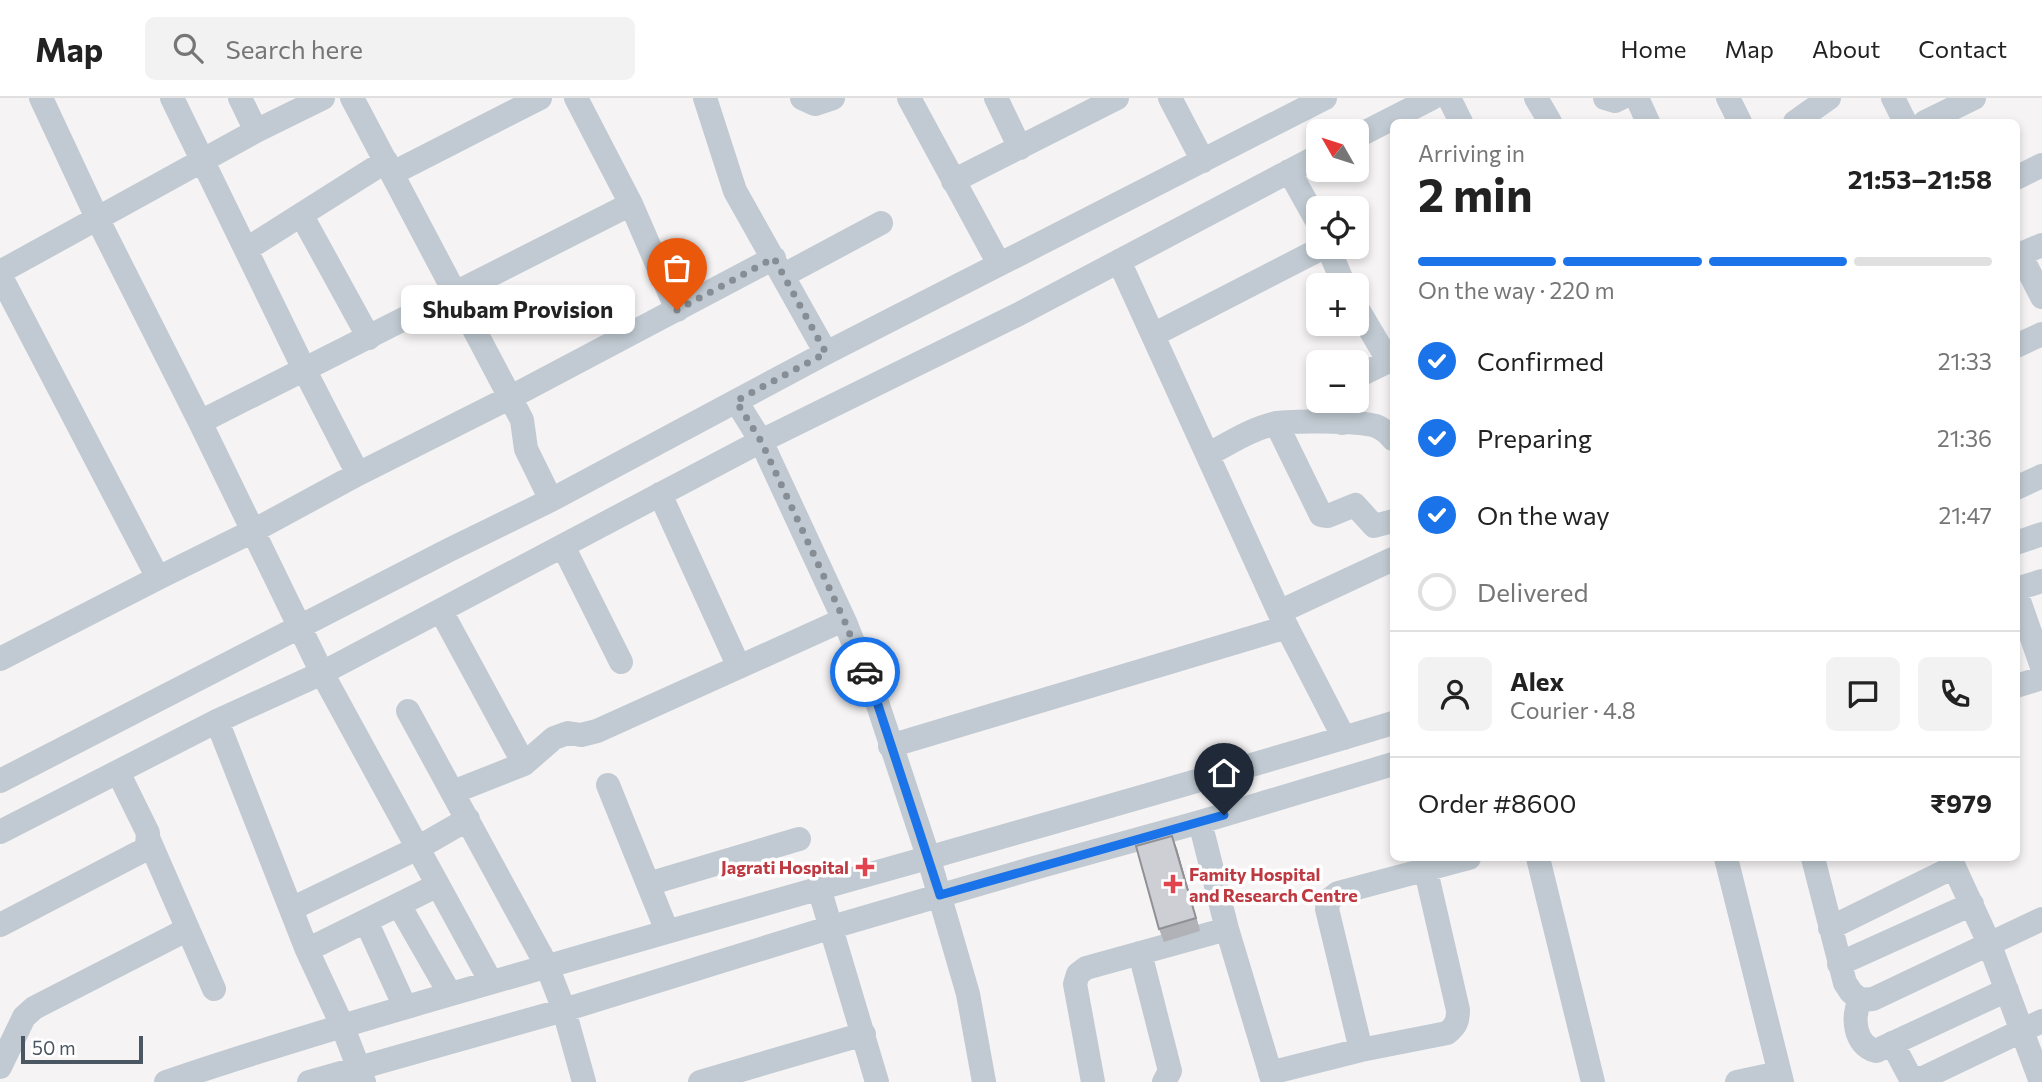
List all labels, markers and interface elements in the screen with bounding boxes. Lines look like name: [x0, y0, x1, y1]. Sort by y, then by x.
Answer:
search box: [145, 17, 635, 80]
text: Map: [35, 28, 103, 69]
icon: search: [169, 29, 207, 67]
text: Search here: [225, 33, 363, 64]
text: Home: [1621, 34, 1687, 63]
text: Map: [1725, 34, 1774, 63]
text: About: [1812, 34, 1880, 63]
text: Contact: [1918, 34, 2007, 63]
north arrow: [1306, 119, 1368, 182]
map controls: [1306, 119, 1369, 413]
text: Arriving in: [1418, 139, 1525, 167]
text: 21:53–21:58: [1848, 163, 1992, 194]
text: 2 min: [1418, 165, 1533, 221]
button: locate: [1306, 196, 1369, 259]
pin: [647, 238, 707, 310]
icon: bag: [658, 249, 696, 287]
button: +: [1306, 273, 1369, 336]
text: On the way · 220 m: [1418, 276, 1615, 304]
callout: Shubam Provision: [400, 286, 635, 334]
text: Shubam Provision: [423, 295, 613, 323]
icon: check: [1418, 342, 1456, 380]
text: Confirmed: [1477, 345, 1604, 376]
text: 21:33: [1938, 347, 1992, 375]
button: −: [1306, 350, 1369, 413]
icon: check: [1418, 419, 1456, 457]
text: Preparing: [1477, 422, 1592, 453]
text: 21:36: [1937, 424, 1992, 452]
icon: check: [1418, 496, 1456, 534]
text: On the way: [1477, 499, 1610, 530]
text: 21:47: [1939, 501, 1992, 529]
text: Delivered: [1477, 576, 1588, 607]
courier: [830, 637, 900, 707]
icon: car: [846, 653, 884, 691]
button: person: [1418, 657, 1492, 731]
button: chat: [1826, 657, 1900, 731]
button: phone: [1918, 657, 1992, 731]
text: Alex: [1510, 665, 1564, 696]
text: Courier · 4.8: [1510, 696, 1636, 724]
pin: [1194, 743, 1254, 815]
icon: home: [1205, 754, 1243, 792]
text: Order #8600: [1418, 787, 1577, 818]
text: ₹979: [1930, 787, 1992, 818]
place label: Jagrati Hospital: [721, 856, 849, 878]
marker: Jagrati Hospital: [855, 857, 875, 877]
place label: Famity Hospital and Research Centre: [1189, 863, 1358, 906]
marker: Famity Hospital and Research Centre: [1163, 874, 1183, 894]
scale bar: [21, 1033, 144, 1065]
text: 50 m: [32, 1036, 76, 1059]

